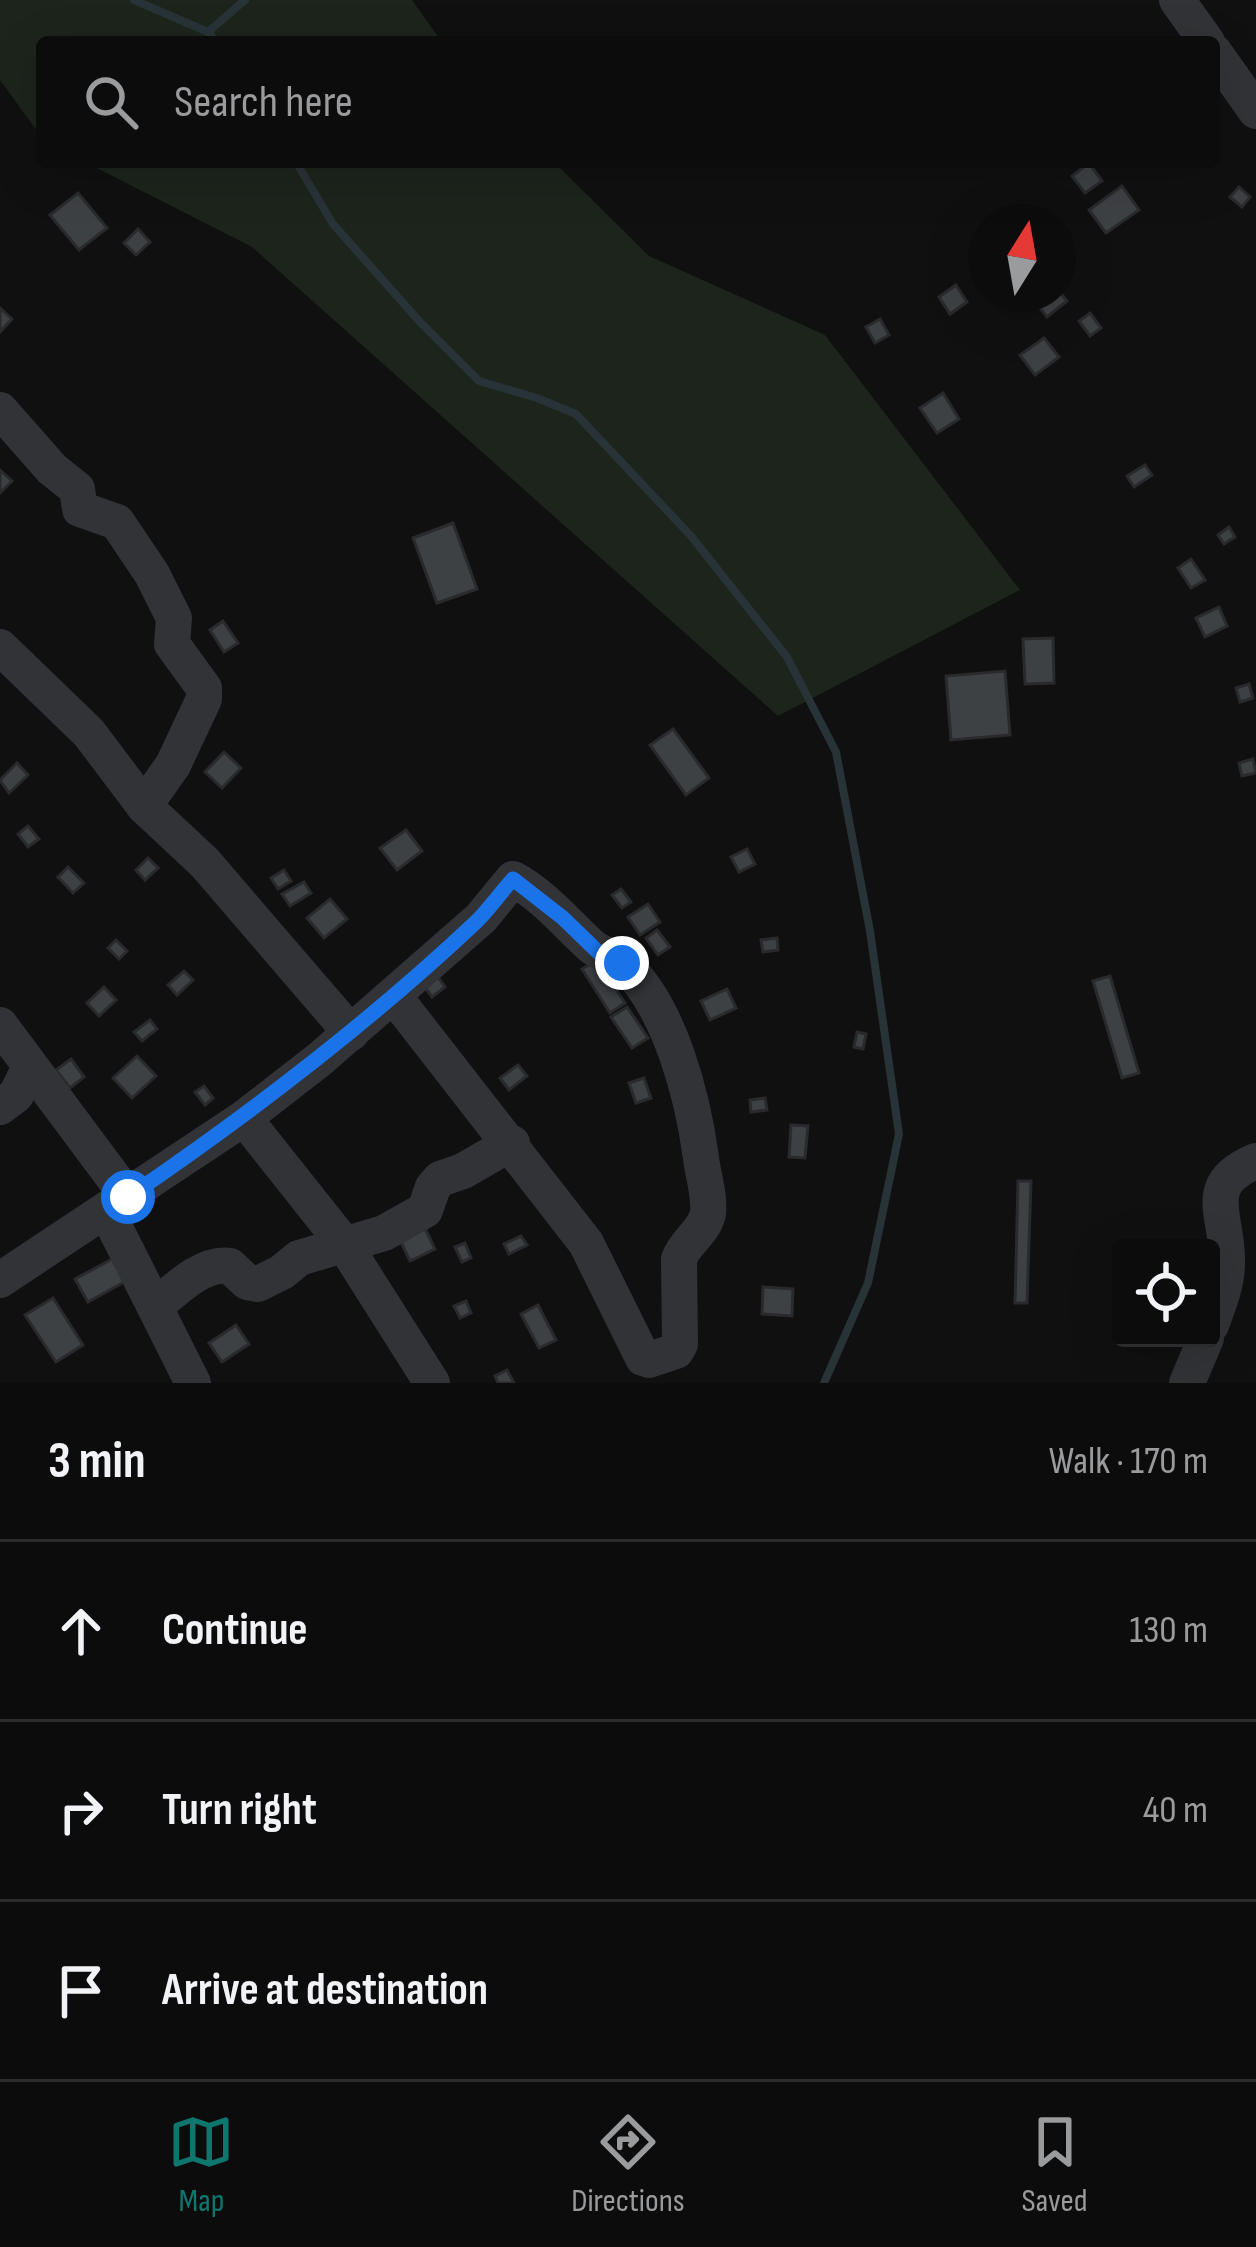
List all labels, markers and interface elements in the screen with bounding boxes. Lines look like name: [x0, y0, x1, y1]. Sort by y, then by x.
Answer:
search box: [36, 36, 1220, 168]
icon: search: [78, 69, 144, 135]
text: Search here: [174, 75, 353, 130]
north arrow: [968, 204, 1076, 312]
route end: [595, 936, 649, 990]
route start: [101, 1170, 155, 1224]
map controls: [1112, 1239, 1220, 1347]
button: locate: [1112, 1239, 1220, 1347]
text: 3 min: [48, 1431, 146, 1492]
text: Walk · 170 m: [1049, 1438, 1208, 1485]
icon: ahead: [48, 1598, 114, 1664]
text: Continue: [162, 1603, 308, 1658]
text: 130 m: [1129, 1607, 1208, 1654]
icon: right: [48, 1778, 114, 1844]
text: Turn right: [162, 1783, 317, 1838]
text: 40 m: [1143, 1787, 1208, 1834]
icon: arrive: [48, 1958, 114, 2024]
text: Arrive at destination: [162, 1963, 488, 2018]
tab: Map: [168, 2109, 234, 2221]
tab: Directions: [571, 2109, 685, 2221]
tab: Saved: [1021, 2109, 1088, 2221]

